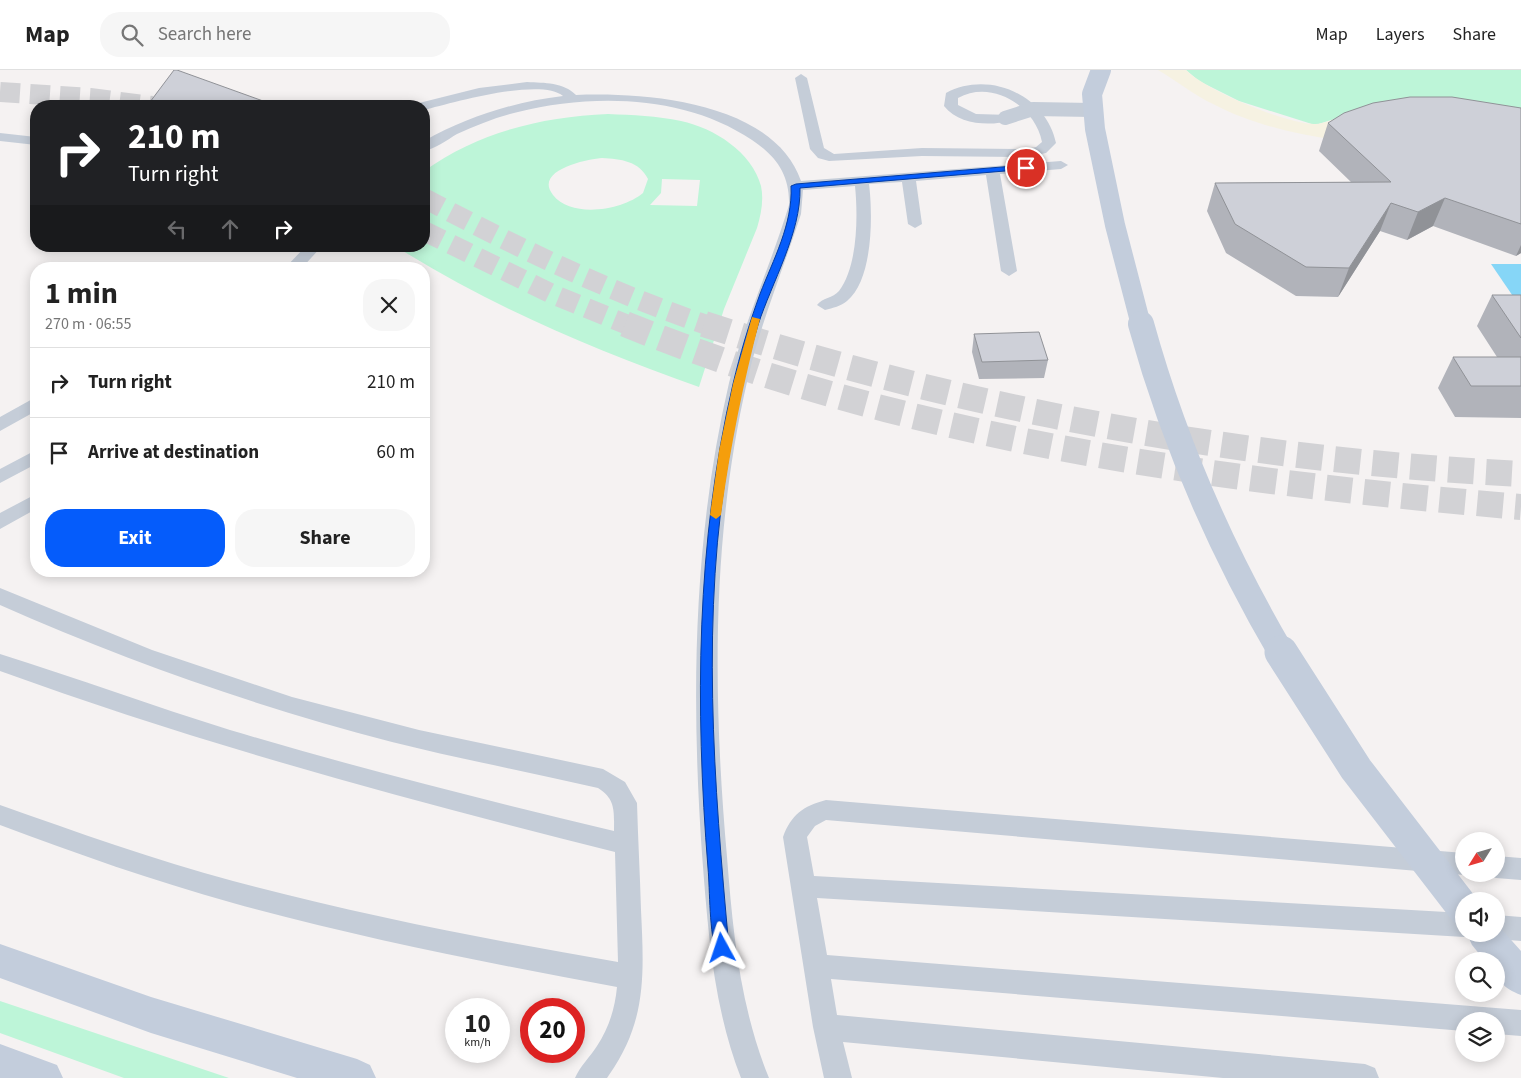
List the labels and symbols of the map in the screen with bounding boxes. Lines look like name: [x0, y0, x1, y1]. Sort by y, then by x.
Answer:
pin: [1005, 147, 1047, 189]
north arrow: [1455, 832, 1505, 882]
position arrow: [695, 921, 747, 973]
speed limit sign: 20: [520, 998, 585, 1063]

